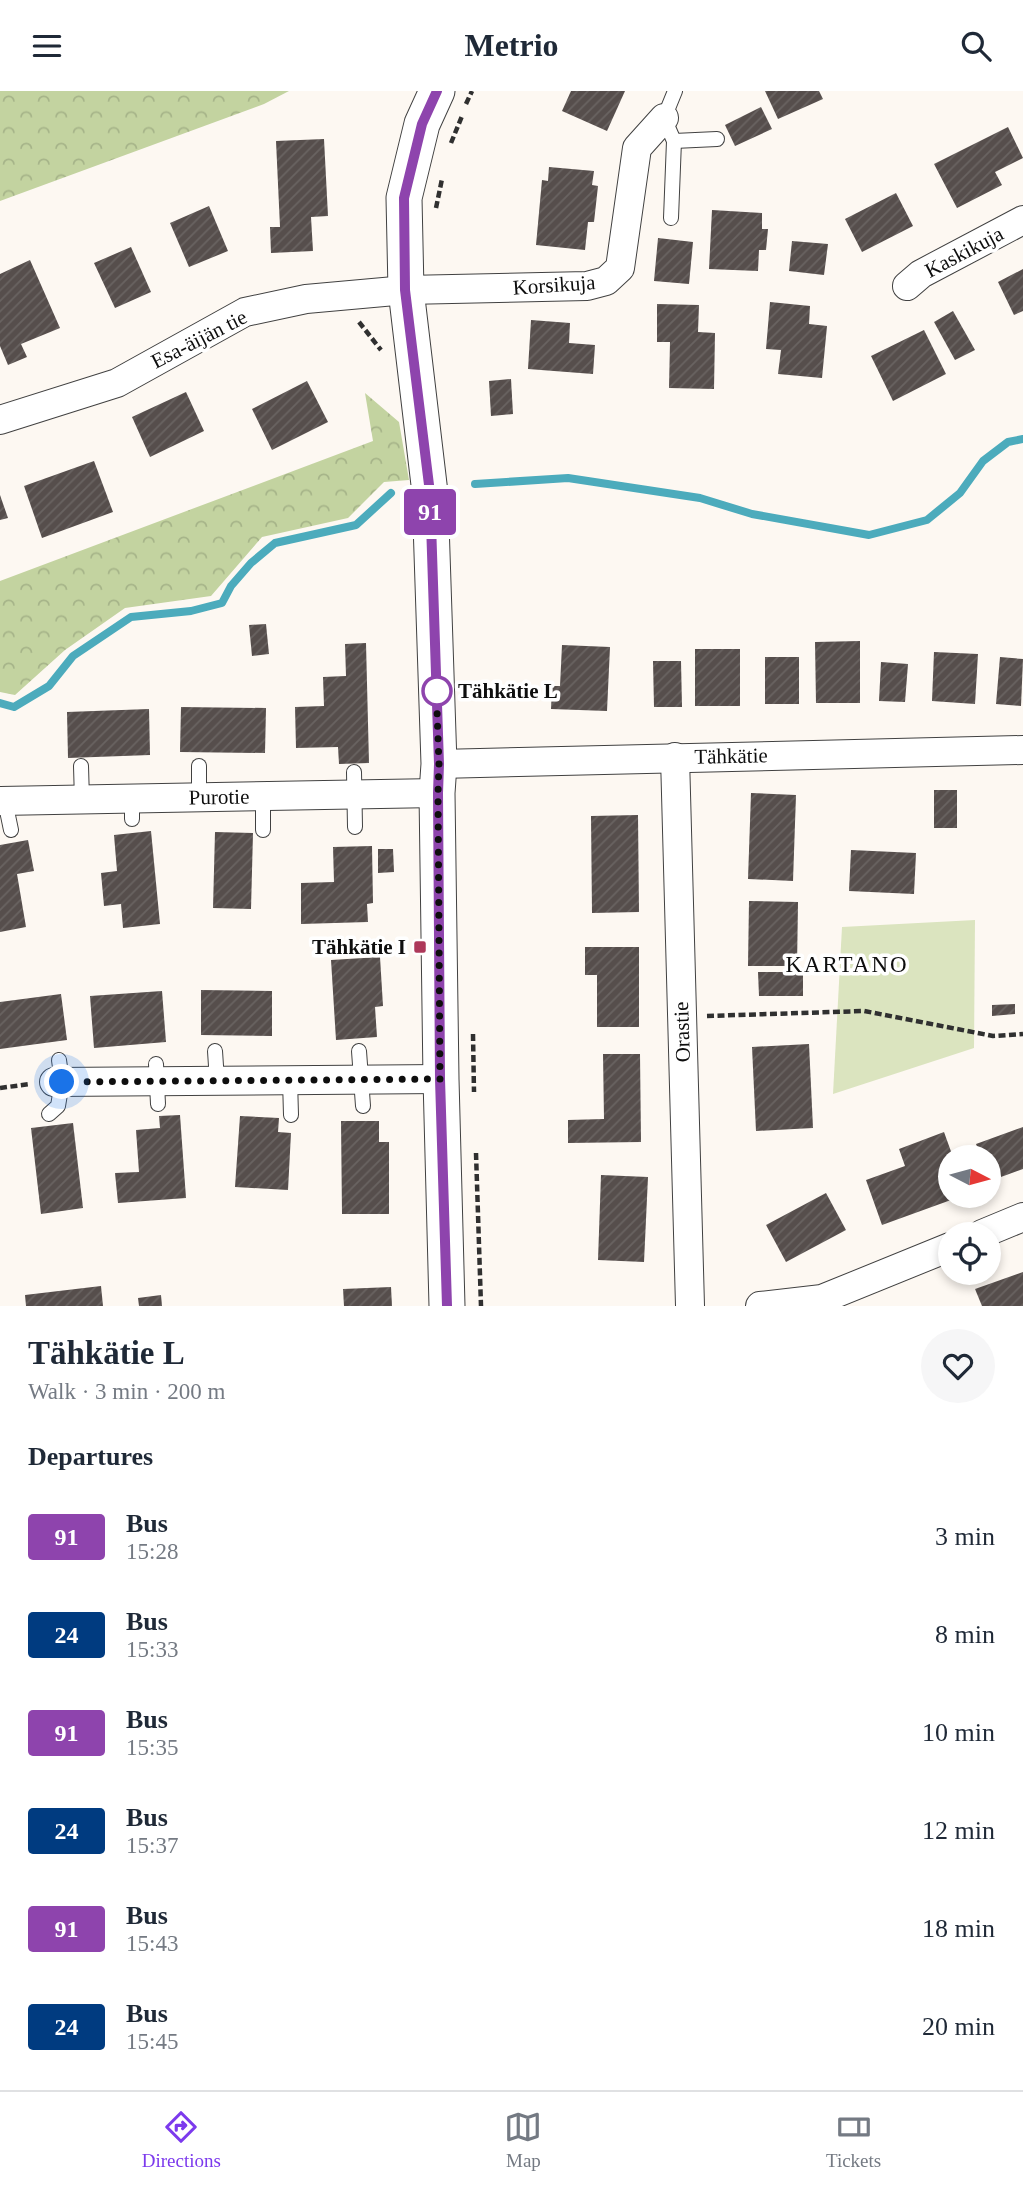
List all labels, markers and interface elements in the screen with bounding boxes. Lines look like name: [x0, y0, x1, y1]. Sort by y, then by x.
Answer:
icon: menu: [28, 27, 66, 65]
text: Metrio: [464, 27, 559, 63]
icon: search: [957, 27, 995, 65]
street label: Kaskikuja: [921, 221, 1008, 283]
street label: Korsikuja: [512, 270, 597, 300]
street label: Esa-äijän tie: [147, 305, 251, 373]
line badge: 91: [398, 489, 462, 535]
text: 91: [418, 499, 442, 525]
marker: Tähkätie L: [422, 676, 452, 706]
place label: Tähkätie L: [458, 679, 558, 703]
street label: Tähkätie: [694, 743, 768, 769]
street label: Purotie: [188, 784, 250, 810]
place label: Tähkätie I: [312, 935, 406, 959]
marker: Tähkätie I: [412, 939, 428, 955]
district label: KARTANO: [785, 952, 909, 977]
street label: Orastie: [669, 1001, 695, 1063]
your location: [44, 1064, 79, 1099]
north arrow: [938, 1145, 1001, 1207]
map controls: [938, 1145, 1001, 1285]
button: locate: [938, 1222, 1001, 1285]
button: heart: [921, 1329, 995, 1403]
text: Tähkätie L: [28, 1335, 185, 1371]
text: Walk · 3 min · 200 m: [28, 1379, 225, 1404]
text: Departures: [28, 1442, 153, 1471]
text: Bus: [126, 1509, 168, 1538]
text: 3 min: [935, 1522, 995, 1551]
text: 91: [55, 1524, 79, 1550]
text: 15:28: [126, 1539, 178, 1564]
text: Bus: [126, 1607, 168, 1636]
text: 8 min: [935, 1620, 995, 1649]
text: 24: [55, 1622, 79, 1648]
text: 15:33: [126, 1637, 178, 1662]
text: Bus: [126, 1705, 168, 1734]
text: 10 min: [922, 1718, 995, 1747]
text: 91: [55, 1720, 79, 1746]
text: 15:35: [126, 1735, 178, 1760]
text: Bus: [126, 1803, 168, 1832]
text: 12 min: [922, 1816, 995, 1845]
text: 24: [55, 1818, 79, 1844]
text: 15:37: [126, 1833, 178, 1858]
text: Bus: [126, 1901, 168, 1930]
text: 18 min: [922, 1914, 995, 1943]
text: 91: [55, 1916, 79, 1942]
text: 15:43: [126, 1931, 178, 1956]
text: Bus: [126, 1999, 168, 2028]
text: 20 min: [922, 2012, 995, 2041]
text: 24: [55, 2014, 79, 2040]
text: 15:45: [126, 2029, 178, 2054]
tab: Directions: [142, 2108, 221, 2172]
tab: Map: [504, 2108, 542, 2172]
tab: Tickets: [826, 2108, 881, 2172]

